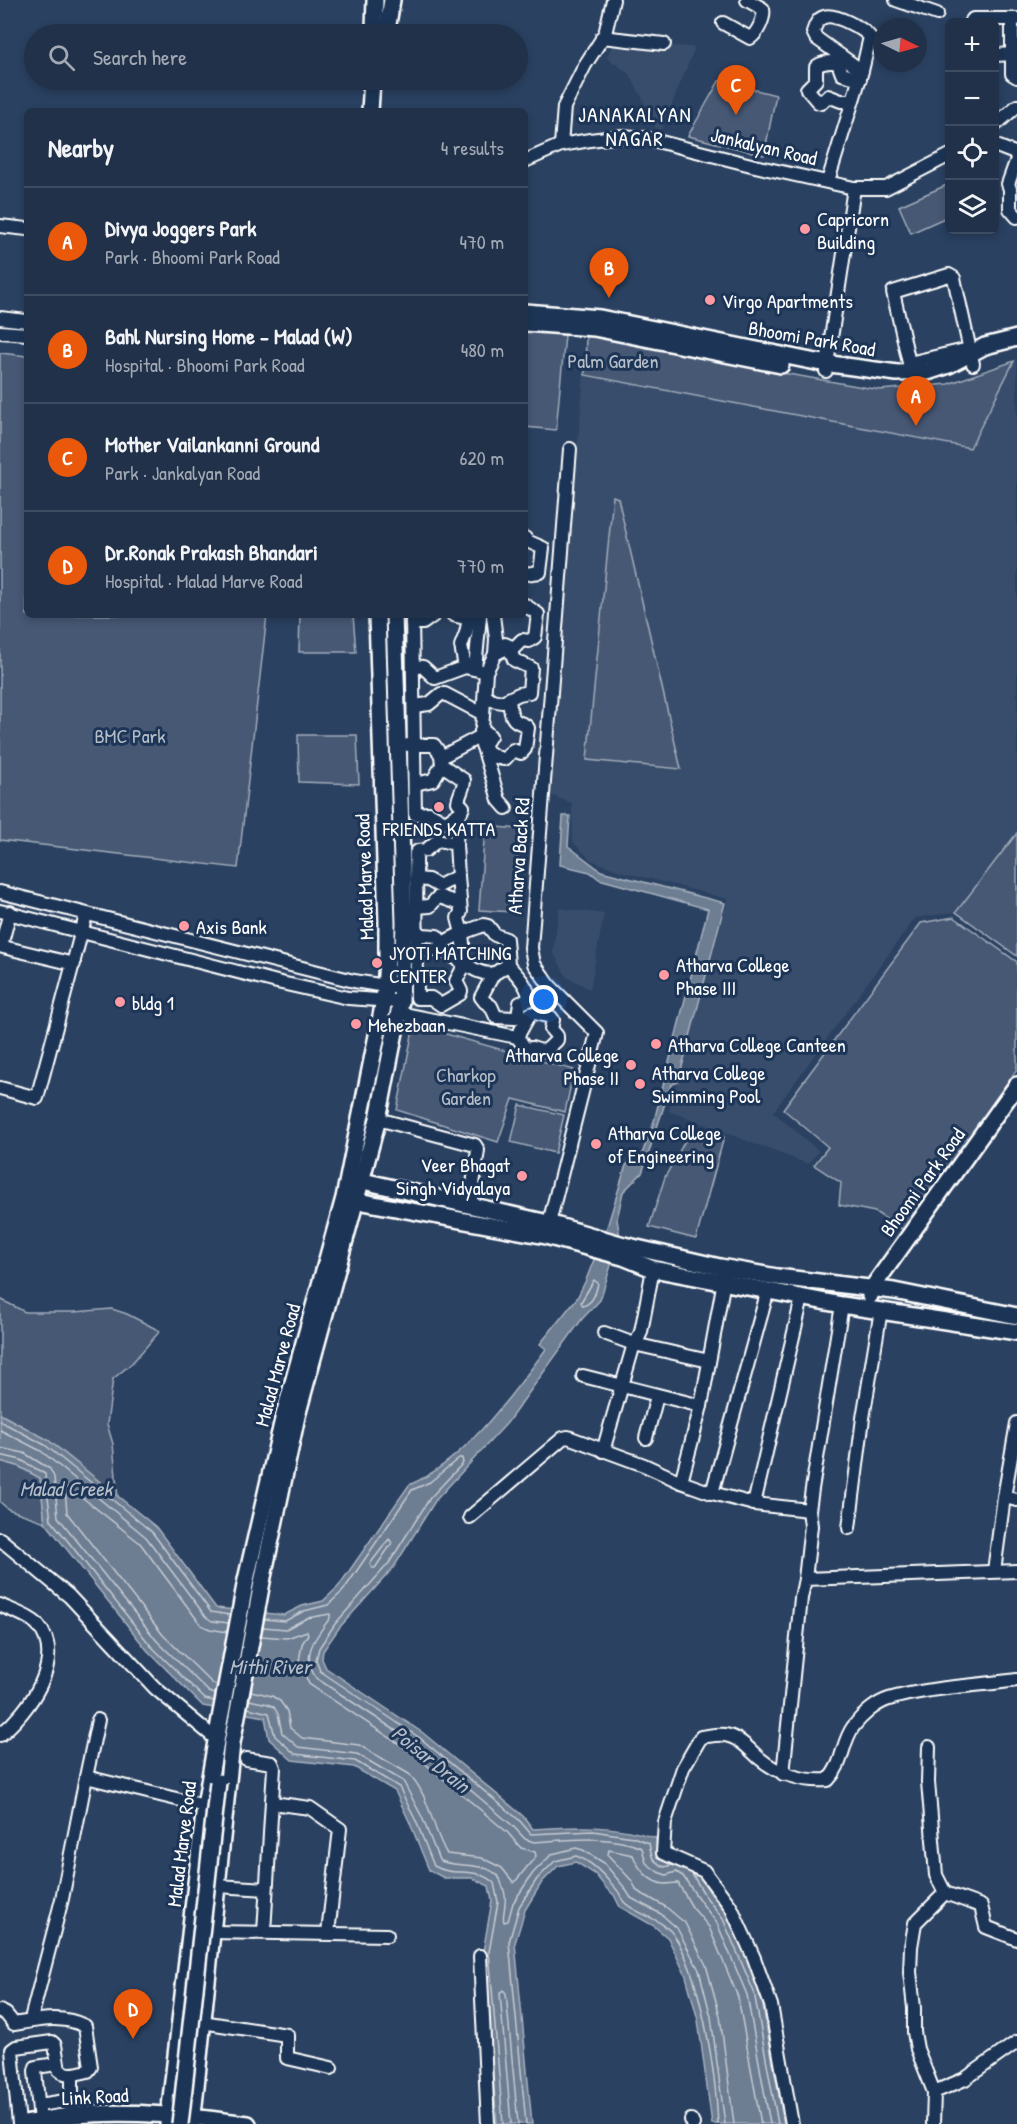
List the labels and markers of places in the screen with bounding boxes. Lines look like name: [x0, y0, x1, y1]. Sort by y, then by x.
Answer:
pin: C: [716, 66, 756, 115]
place label: Capricorn Building: [817, 205, 889, 255]
marker: Capricorn Building: [798, 222, 812, 236]
pin: B: [590, 248, 628, 298]
place label: Virgo Apartments: [722, 287, 853, 314]
marker: Virgo Apartments: [703, 293, 717, 307]
pin: A: [896, 376, 936, 426]
marker: FRIENDS KATTA: [432, 800, 446, 814]
place label: FRIENDS KATTA: [382, 815, 496, 842]
place label: Axis Bank: [196, 913, 267, 940]
marker: Axis Bank: [177, 919, 191, 933]
place label: JYOTI MATCHING CENTER: [389, 939, 512, 989]
place label: Atharva College Phase III: [676, 951, 790, 1001]
marker: JYOTI MATCHING CENTER: [370, 956, 384, 970]
marker: Atharva College Phase III: [657, 968, 671, 982]
place label: bldg 1: [132, 989, 174, 1016]
marker: bldg 1: [113, 995, 127, 1009]
place label: Mehezbaan: [368, 1011, 446, 1038]
marker: Mehezbaan: [349, 1017, 363, 1031]
place label: Atharva College Canteen: [668, 1031, 846, 1058]
marker: Atharva College Canteen: [649, 1037, 663, 1051]
place label: Atharva College Phase II: [506, 1041, 619, 1091]
marker: Atharva College Phase II: [624, 1058, 638, 1072]
place label: Atharva College Swimming Pool: [652, 1059, 766, 1109]
marker: Atharva College Swimming Pool: [633, 1077, 647, 1091]
place label: Atharva College of Engineering: [608, 1119, 722, 1169]
marker: Atharva College of Engineering: [589, 1137, 603, 1151]
place label: Veer Bhagat Singh Vidyalaya: [396, 1151, 511, 1201]
marker: Veer Bhagat Singh Vidyalaya: [515, 1169, 529, 1183]
pin: D: [114, 1990, 152, 2039]

